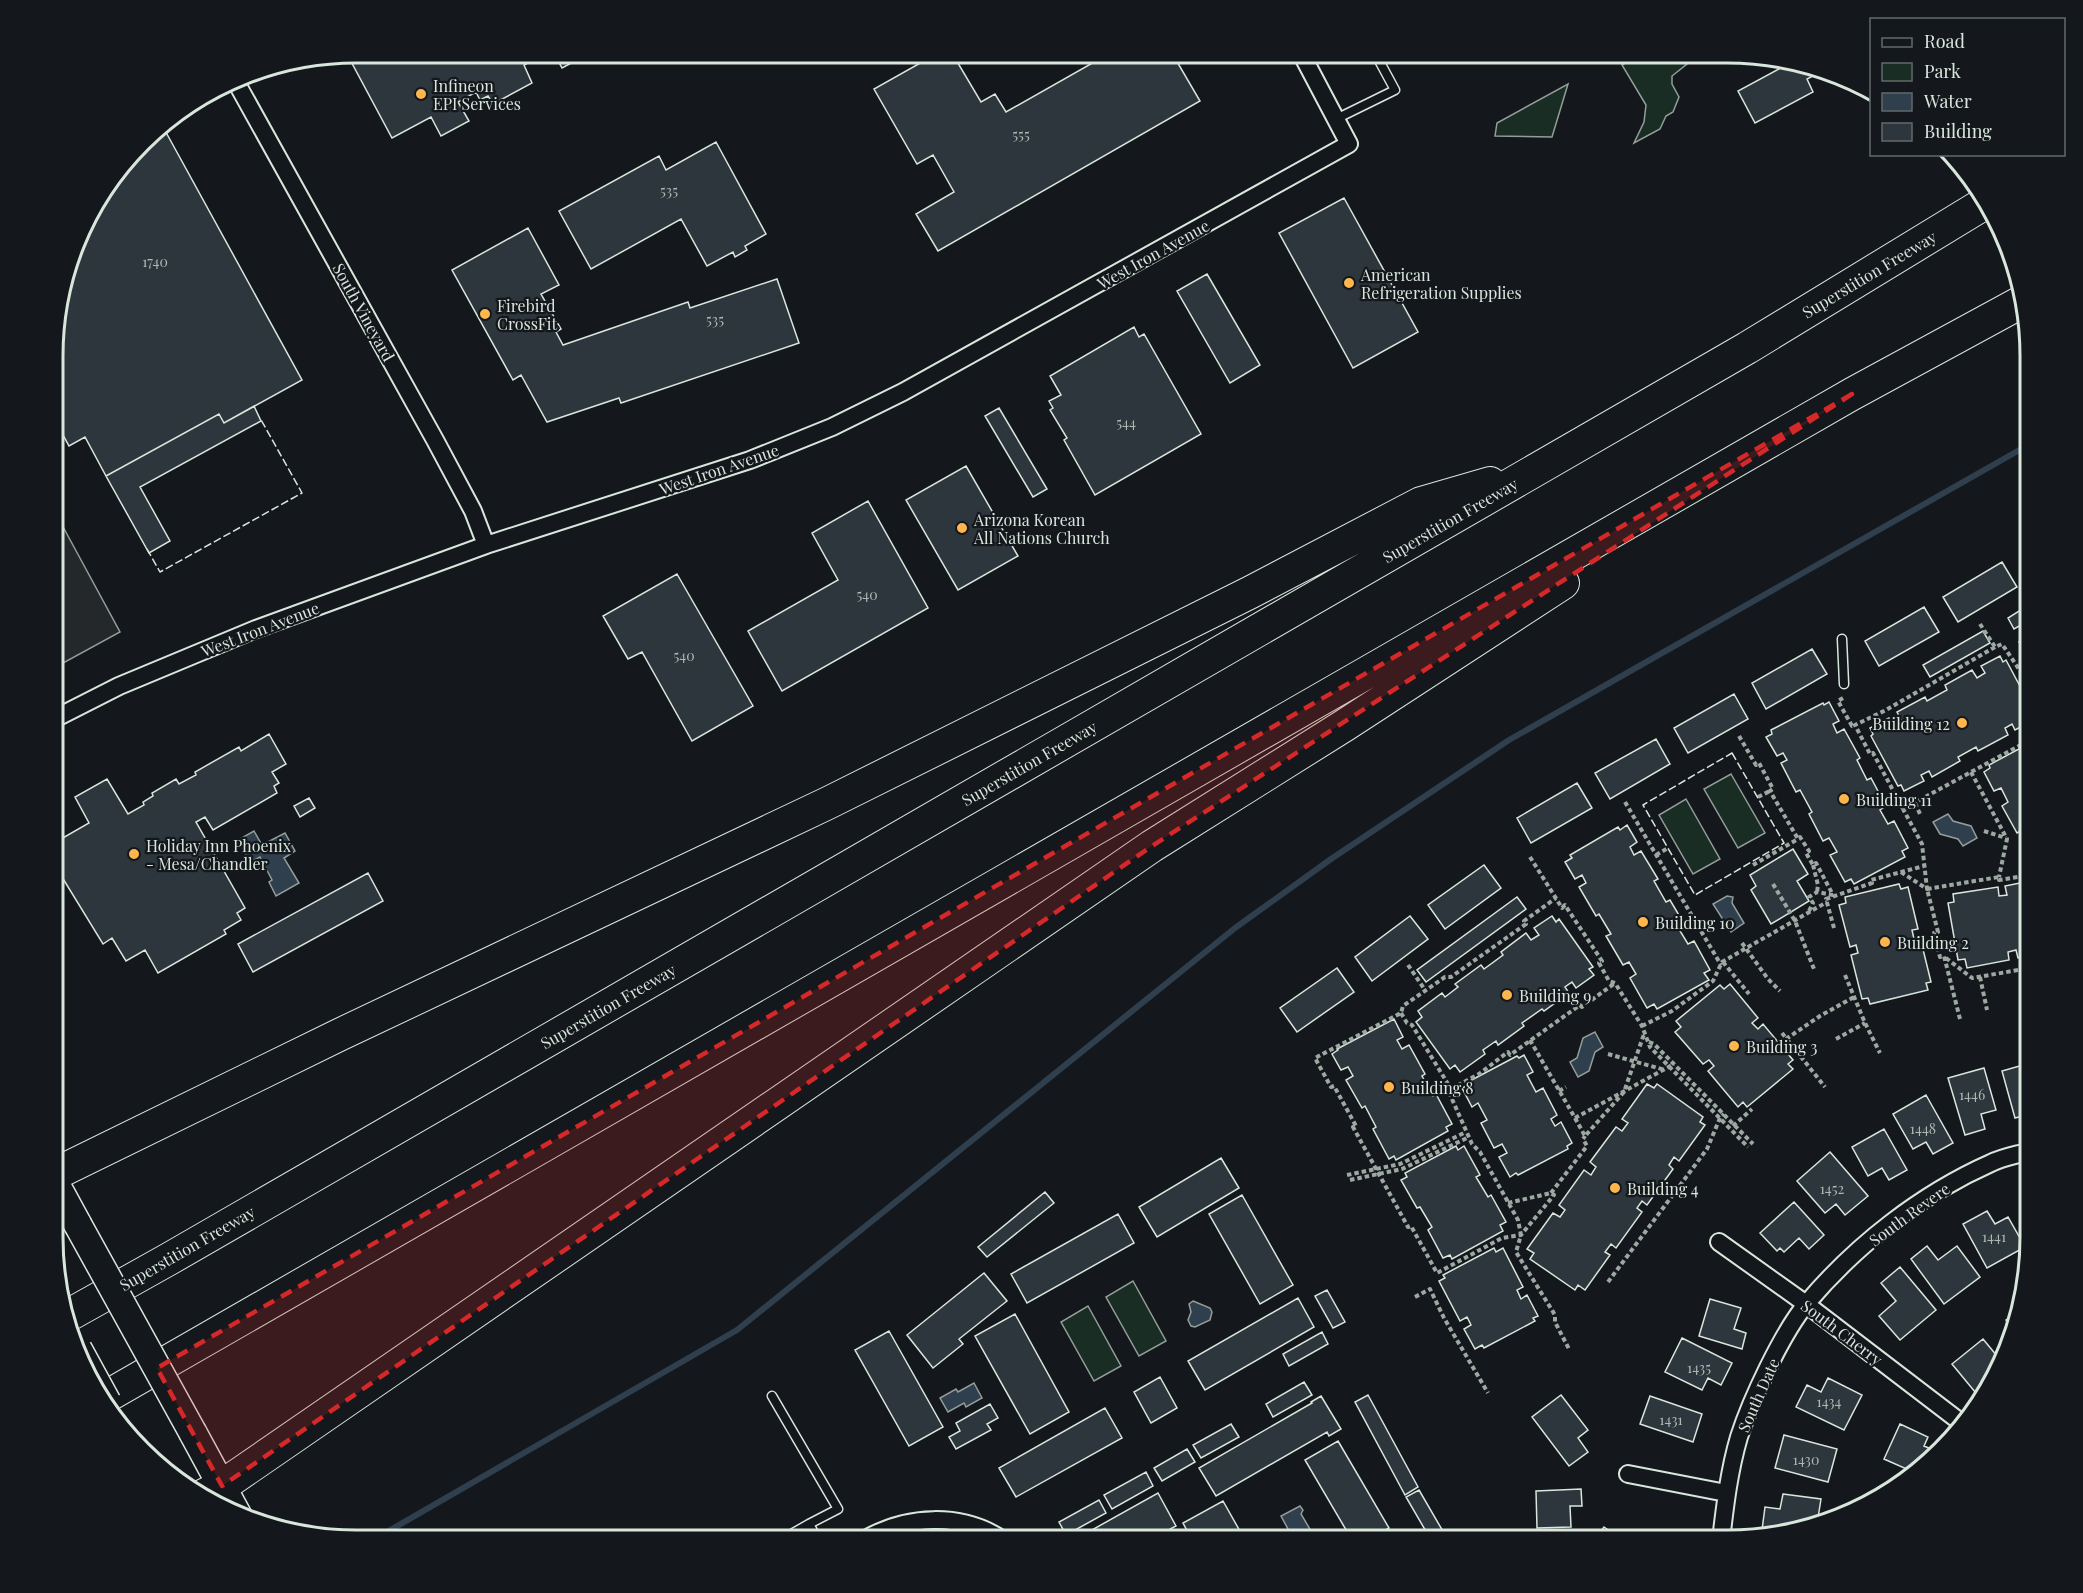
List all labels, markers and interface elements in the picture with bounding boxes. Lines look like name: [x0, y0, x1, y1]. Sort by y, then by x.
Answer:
legend: [1870, 18, 2065, 156]
text: Road: [1924, 29, 1965, 53]
text: Park: [1924, 59, 1961, 83]
place label: Infineon EPI Services: [433, 75, 521, 114]
marker: Infineon EPI Services: [414, 87, 428, 101]
text: Water: [1923, 89, 1972, 113]
text: Building: [1924, 119, 1992, 143]
house number: 555: [1012, 125, 1030, 144]
house number: 535: [660, 181, 678, 200]
street label: West Iron Avenue: [1092, 215, 1213, 294]
street label: Superstition Freeway: [1798, 226, 1940, 322]
house number: 1740: [142, 252, 168, 271]
street label: South Vineyard: [328, 259, 400, 365]
place label: American Refrigeration Supplies: [1360, 264, 1522, 303]
marker: American Refrigeration Supplies: [1342, 276, 1356, 290]
place label: Firebird CrossFit: [497, 295, 558, 334]
marker: Firebird CrossFit: [478, 307, 492, 321]
house number: 535: [706, 310, 724, 329]
house number: 544: [1116, 413, 1136, 432]
street label: West Iron Avenue: [656, 439, 781, 500]
street label: Superstition Freeway: [1379, 473, 1521, 567]
place label: Arizona Korean All Nations Church: [973, 509, 1110, 548]
marker: Arizona Korean All Nations Church: [955, 521, 969, 535]
house number: 540: [856, 585, 878, 604]
street label: West Iron Avenue: [197, 597, 322, 662]
house number: 540: [673, 646, 695, 665]
place label: Building 12: [1872, 713, 1950, 734]
street label: Superstition Freeway: [958, 716, 1100, 810]
marker: Building 12: [1955, 716, 1969, 730]
place label: Building 11: [1856, 789, 1932, 810]
marker: Building 11: [1837, 792, 1851, 806]
place label: Holiday Inn Phoenix - Mesa/Chandler: [146, 835, 292, 874]
marker: Holiday Inn Phoenix - Mesa/Chandler: [127, 847, 141, 861]
place label: Building 10: [1655, 912, 1735, 933]
marker: Building 10: [1636, 915, 1650, 929]
place label: Building 2: [1897, 932, 1969, 953]
marker: Building 2: [1878, 935, 1892, 949]
street label: Superstition Freeway: [537, 959, 679, 1053]
place label: Building 9: [1519, 985, 1591, 1006]
marker: Building 9: [1500, 988, 1514, 1002]
place label: Building 3: [1746, 1036, 1817, 1057]
marker: Building 3: [1727, 1039, 1741, 1053]
place label: Building 8: [1401, 1077, 1474, 1098]
marker: Building 8: [1382, 1080, 1396, 1094]
house number: 1446: [1959, 1085, 1985, 1104]
house number: 1448: [1910, 1119, 1936, 1138]
place label: Building 4: [1627, 1178, 1699, 1199]
street label: South Revere: [1864, 1178, 1954, 1250]
house number: 1452: [1820, 1179, 1845, 1198]
marker: Building 4: [1608, 1181, 1622, 1195]
street label: Superstition Freeway: [116, 1201, 258, 1295]
house number: 1441: [1982, 1227, 2006, 1246]
street label: South Cherry: [1797, 1295, 1887, 1369]
street label: South Date: [1732, 1355, 1784, 1435]
house number: 1435: [1687, 1358, 1711, 1377]
house number: 1434: [1816, 1392, 1842, 1411]
house number: 1431: [1659, 1410, 1683, 1429]
house number: 1430: [1793, 1450, 1819, 1469]

